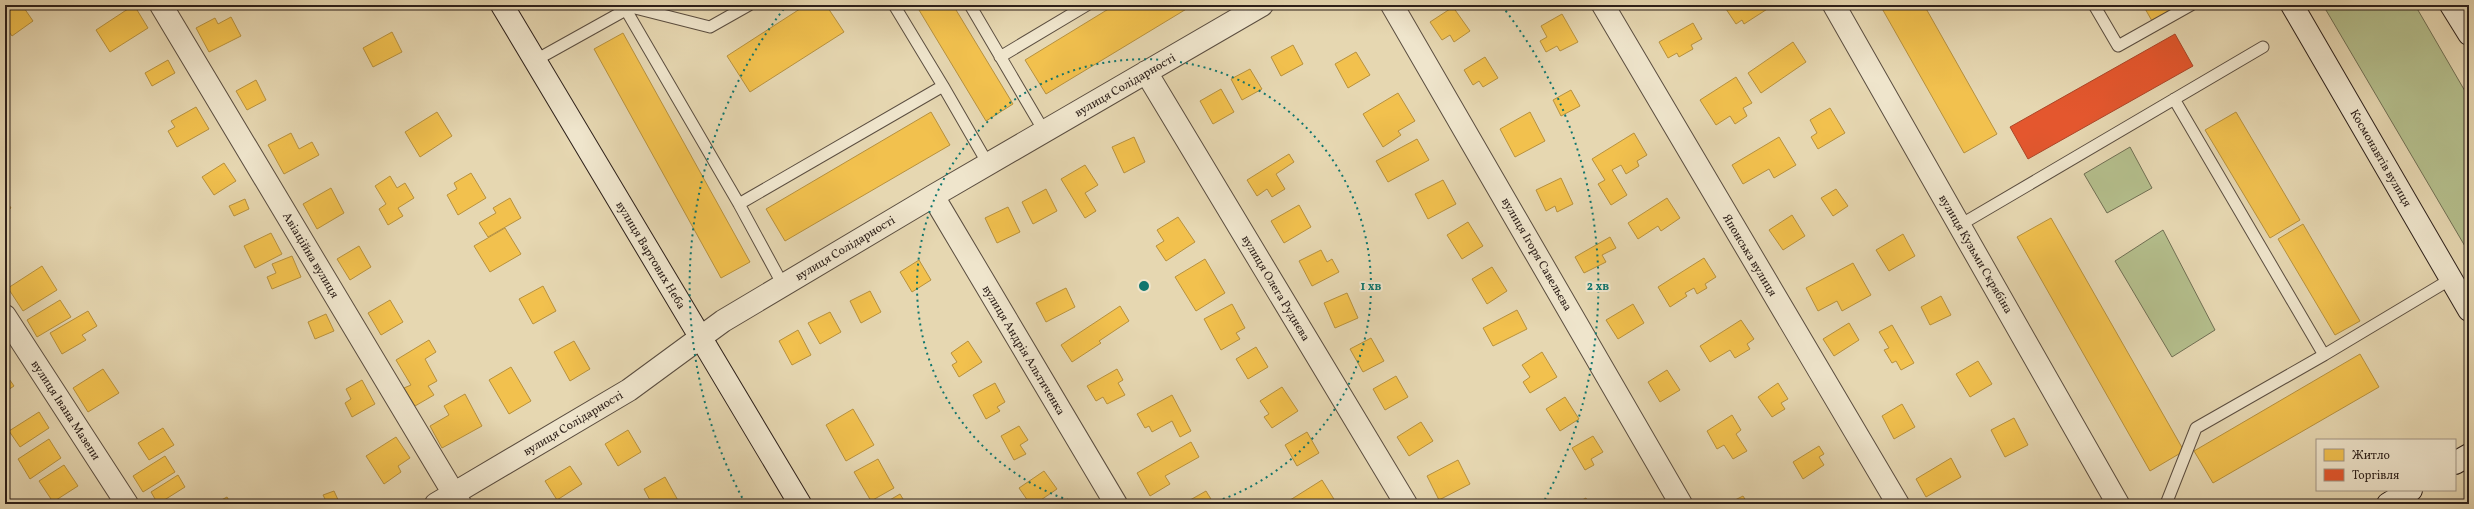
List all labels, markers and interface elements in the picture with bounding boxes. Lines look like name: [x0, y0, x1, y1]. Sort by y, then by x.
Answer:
street label: вулиця Солідарності: [1072, 50, 1179, 121]
street label: Космонавтів вулиця: [2346, 107, 2415, 210]
street label: вулиця Кузьми Скрябіна: [1934, 192, 2016, 317]
street label: вулиця Ігоря Савельєва: [1497, 195, 1575, 314]
street label: вулиця Вартових Неба: [612, 199, 689, 312]
street label: Авіаційна вулиця: [278, 210, 342, 301]
street label: Японська вулиця: [1718, 211, 1780, 300]
street label: вулиця Солідарності: [792, 212, 899, 285]
street label: вулиця Олега Руднєва: [1237, 233, 1313, 345]
centre of rings: [1137, 279, 1151, 293]
text: 1 хв: [1361, 279, 1382, 295]
text: 2 хв: [1587, 279, 1609, 295]
street label: вулиця Андрія Альтиченка: [978, 283, 1068, 419]
street label: вулиця Івана Мазепи: [27, 358, 103, 464]
street label: вулиця Солідарності: [520, 387, 627, 460]
legend: [2316, 439, 2456, 491]
text: Житло: [2352, 448, 2390, 464]
text: Торгівля: [2352, 468, 2399, 484]

